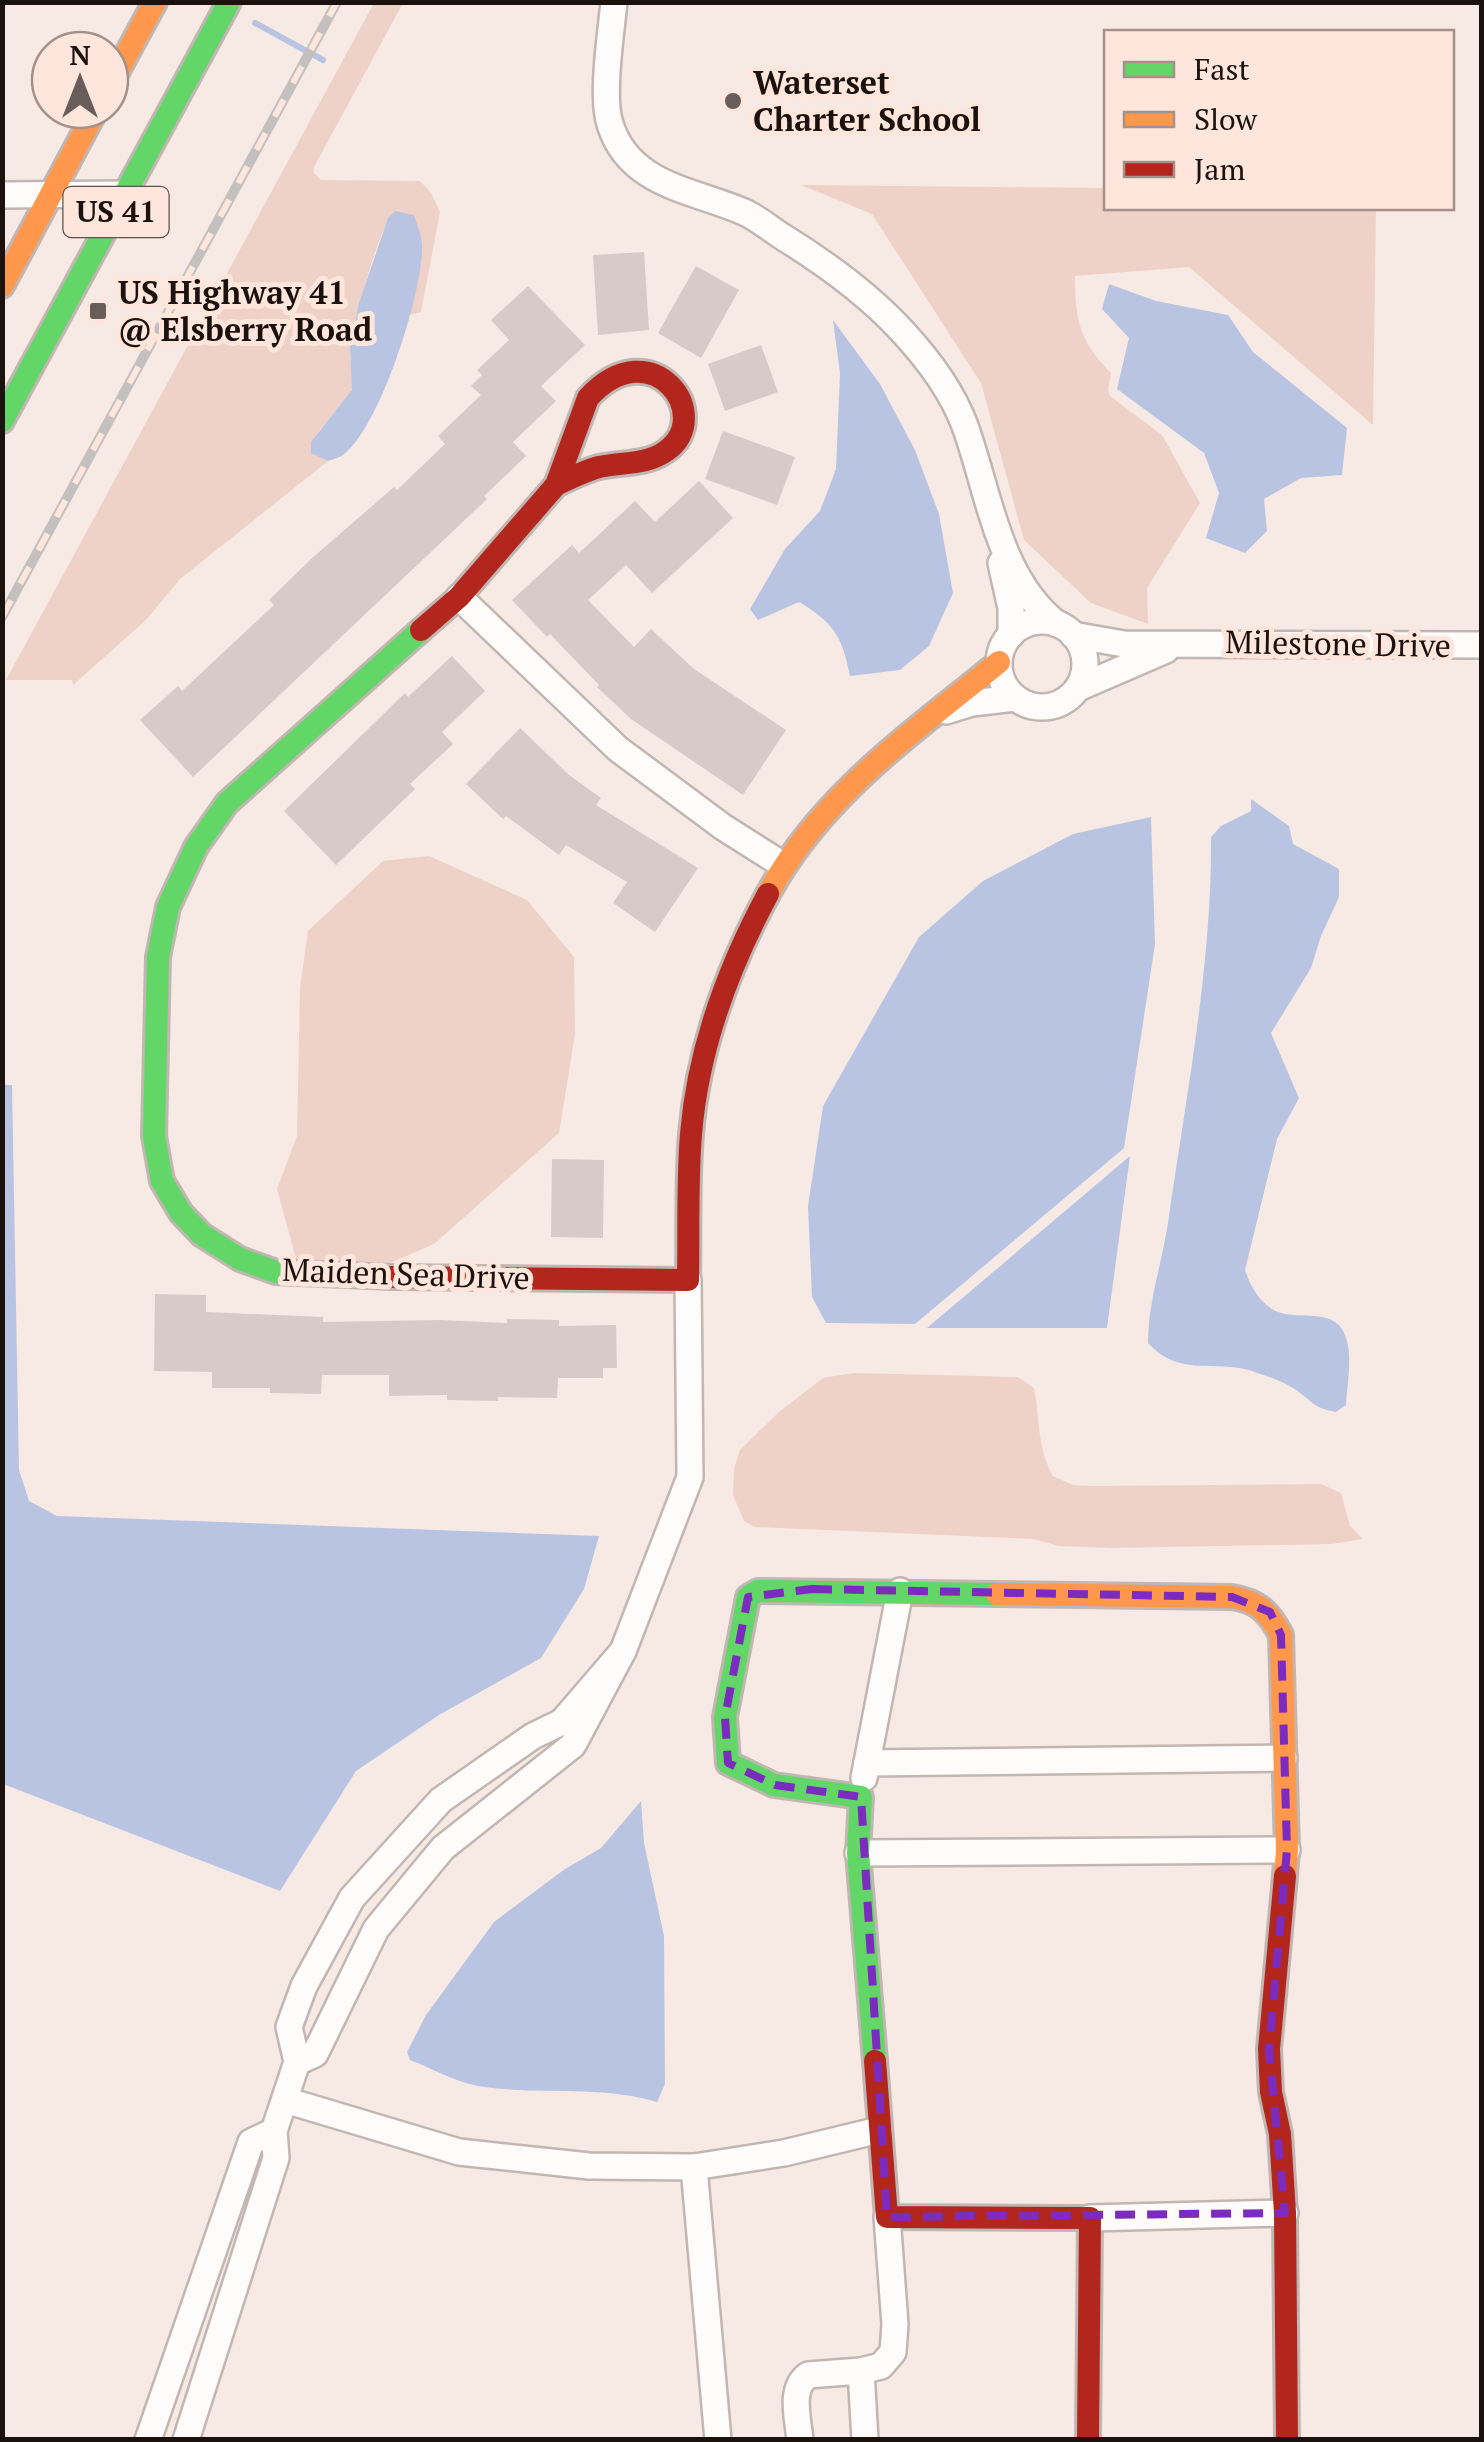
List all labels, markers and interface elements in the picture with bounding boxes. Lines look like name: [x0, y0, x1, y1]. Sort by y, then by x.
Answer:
north arrow: [30, 30, 130, 130]
legend: [1104, 30, 1454, 210]
text: N: [69, 36, 91, 73]
text: Fast: [1194, 49, 1250, 89]
place label: Waterset Charter School: [753, 61, 981, 140]
marker: Waterset Charter School: [722, 90, 744, 112]
text: Slow: [1194, 99, 1258, 139]
text: Jam: [1194, 149, 1245, 189]
road number: US 41: [64, 187, 168, 237]
place label: US Highway 41 @ Elsberry Road: [118, 271, 372, 350]
marker: US Highway 41 @ Elsberry Road: [87, 300, 109, 322]
street label: Milestone Drive: [1225, 620, 1451, 666]
street label: Maiden Sea Drive: [282, 1248, 531, 1298]

